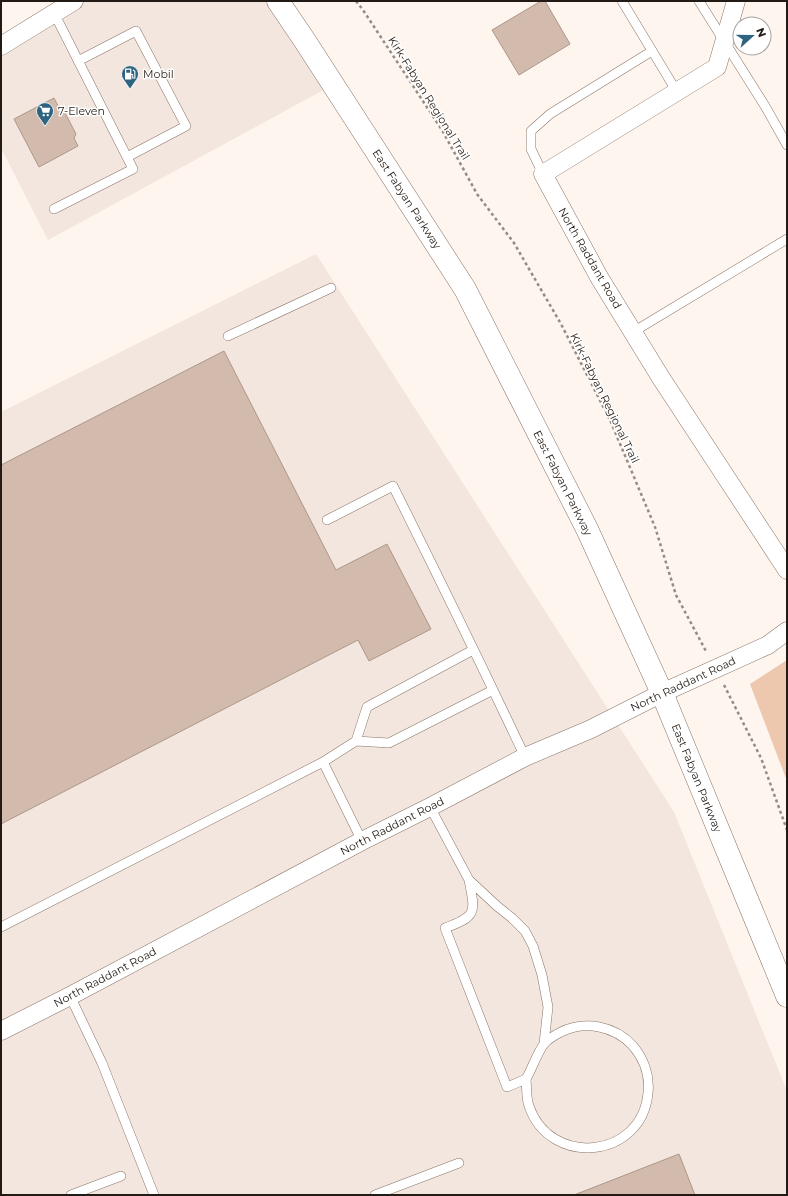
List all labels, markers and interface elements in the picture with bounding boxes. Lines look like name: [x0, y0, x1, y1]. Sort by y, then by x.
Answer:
north arrow: [732, 16, 772, 56]
text: N: [753, 26, 769, 39]
street label: Kirk-Fabyan Regional Trail: [385, 34, 473, 162]
fuel station icon: Mobil: [120, 64, 140, 89]
place label: Mobil: [143, 67, 174, 81]
supermarket icon: 7-Eleven: [35, 101, 55, 126]
place label: 7-Eleven: [58, 104, 105, 118]
street label: East Fabyan Parkway: [370, 147, 444, 252]
street label: North Raddant Road: [555, 205, 625, 311]
street label: Kirk-Fabyan Regional Trail: [567, 331, 643, 465]
street label: East Fabyan Parkway: [530, 428, 596, 538]
street label: North Raddant Road: [628, 653, 738, 715]
street label: East Fabyan Parkway: [669, 722, 725, 834]
street label: North Raddant Road: [338, 794, 446, 858]
street label: North Raddant Road: [51, 944, 159, 1010]

